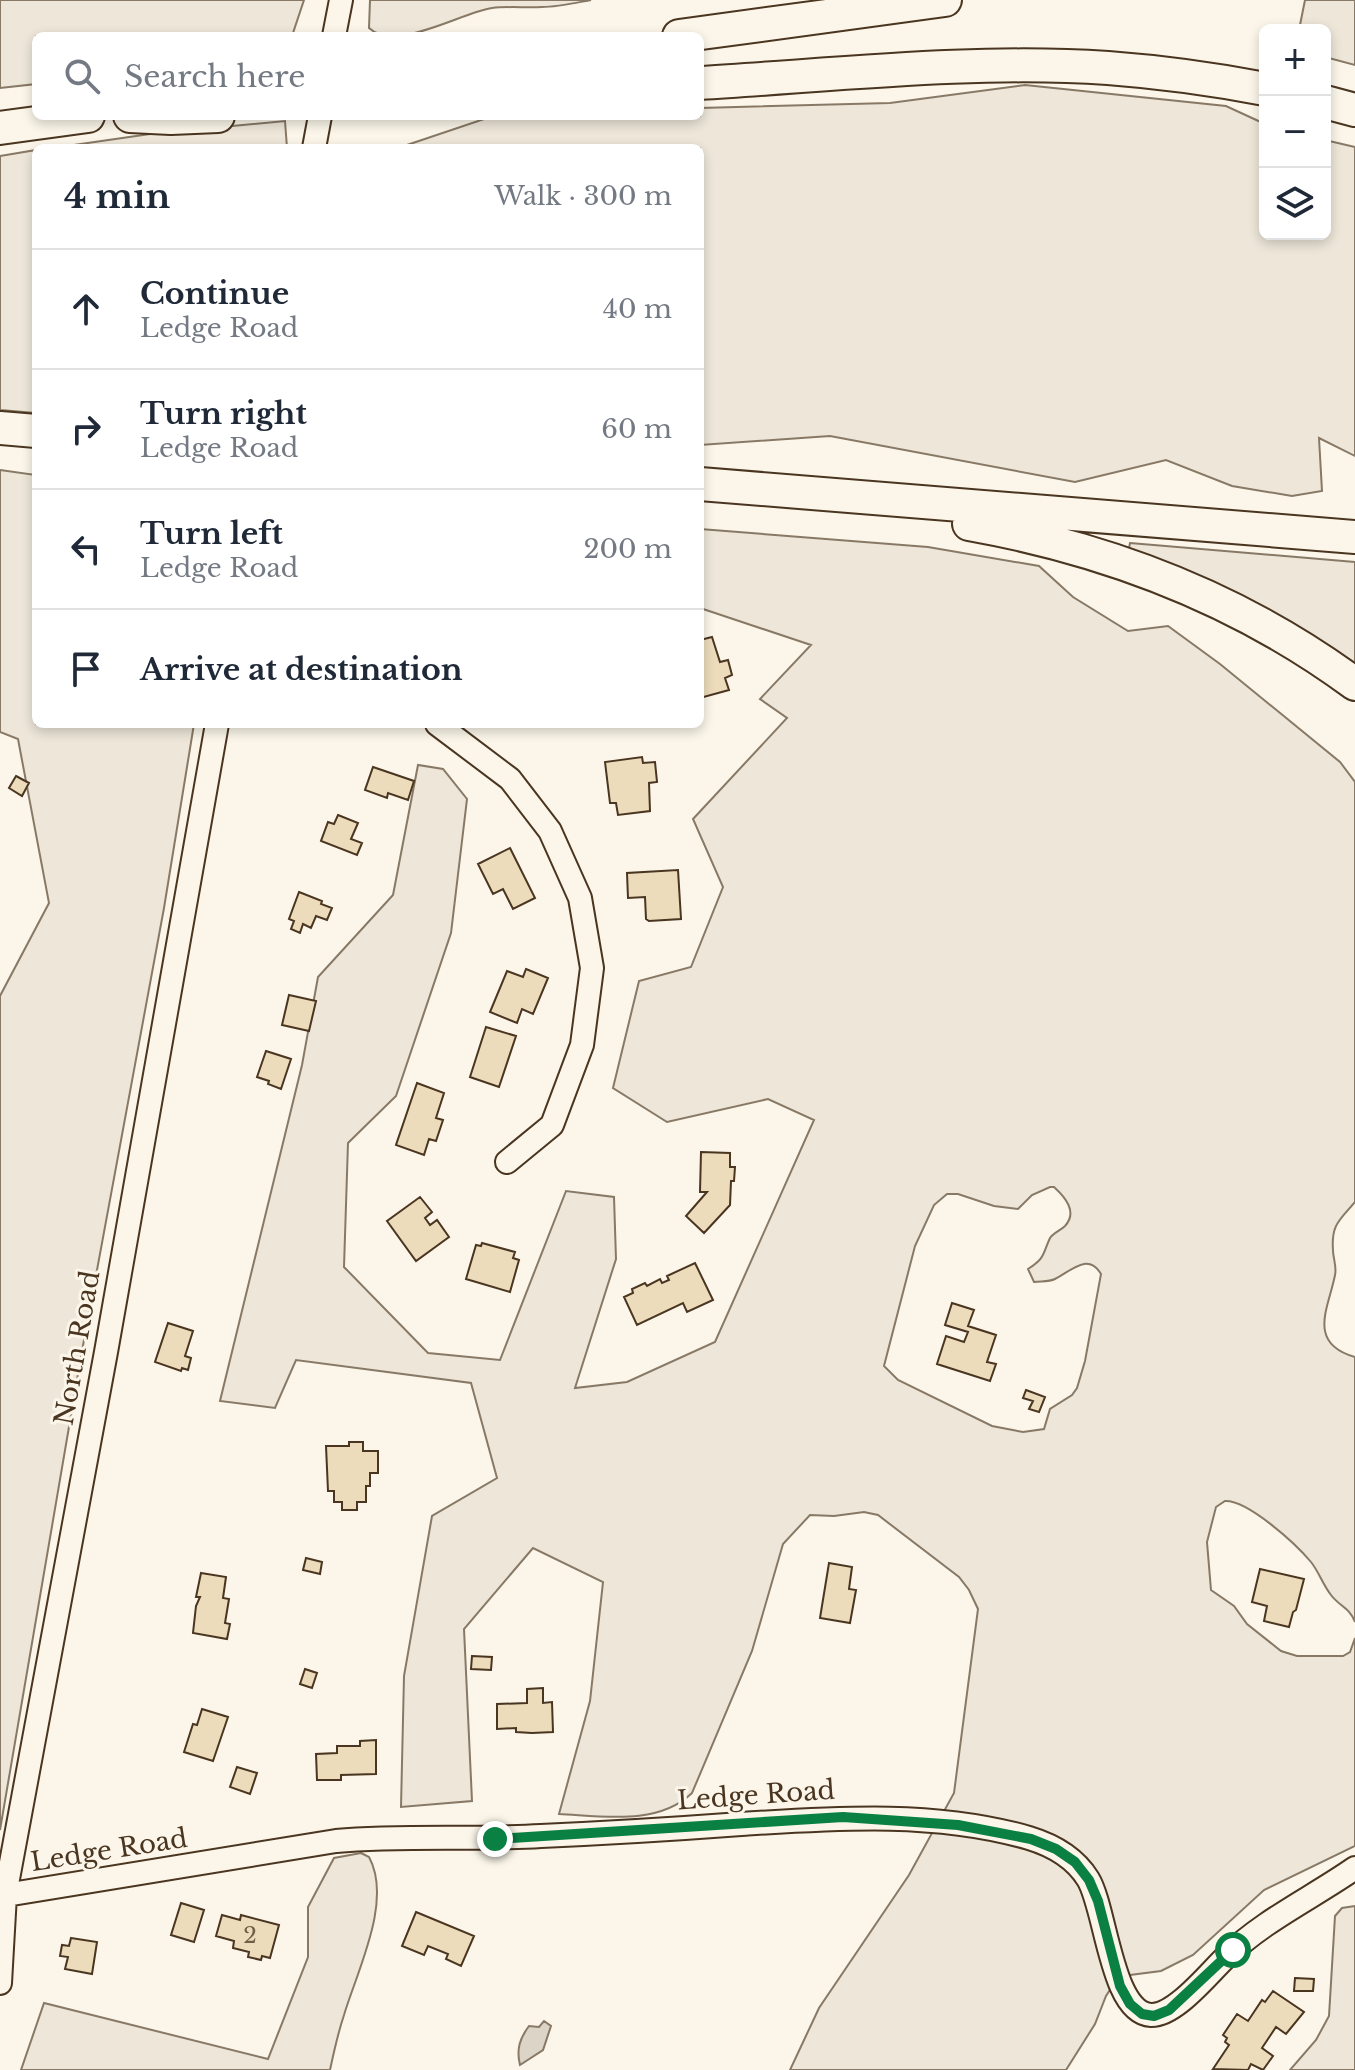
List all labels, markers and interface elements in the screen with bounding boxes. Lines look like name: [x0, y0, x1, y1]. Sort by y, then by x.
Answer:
map controls: [1259, 24, 1331, 240]
button: +: [1259, 24, 1331, 96]
search box: [32, 32, 704, 120]
icon: search: [60, 54, 104, 98]
text: Search here: [124, 58, 305, 95]
button: −: [1259, 96, 1331, 168]
button: layers: [1259, 168, 1331, 240]
text: 4 min: [64, 175, 170, 217]
text: Walk · 300 m: [494, 180, 672, 212]
text: Continue: [140, 275, 289, 312]
icon: ahead: [64, 287, 108, 331]
text: 40 m: [603, 293, 672, 325]
text: Ledge Road: [140, 312, 298, 344]
text: Turn right: [140, 395, 307, 432]
icon: right: [64, 407, 108, 451]
text: 60 m: [601, 413, 672, 445]
text: Ledge Road: [140, 432, 298, 464]
text: Turn left: [140, 515, 283, 552]
icon: left: [64, 527, 108, 571]
text: 200 m: [583, 533, 672, 565]
text: Ledge Road: [140, 552, 298, 584]
icon: arrive: [64, 647, 108, 691]
text: Arrive at destination: [140, 651, 463, 688]
street label: North Road: [48, 1268, 106, 1428]
street label: Ledge Road: [676, 1774, 836, 1816]
route end: [477, 1821, 513, 1857]
street label: Ledge Road: [28, 1822, 190, 1878]
house number: 2: [243, 1922, 257, 1949]
route start: [1215, 1932, 1251, 1968]

